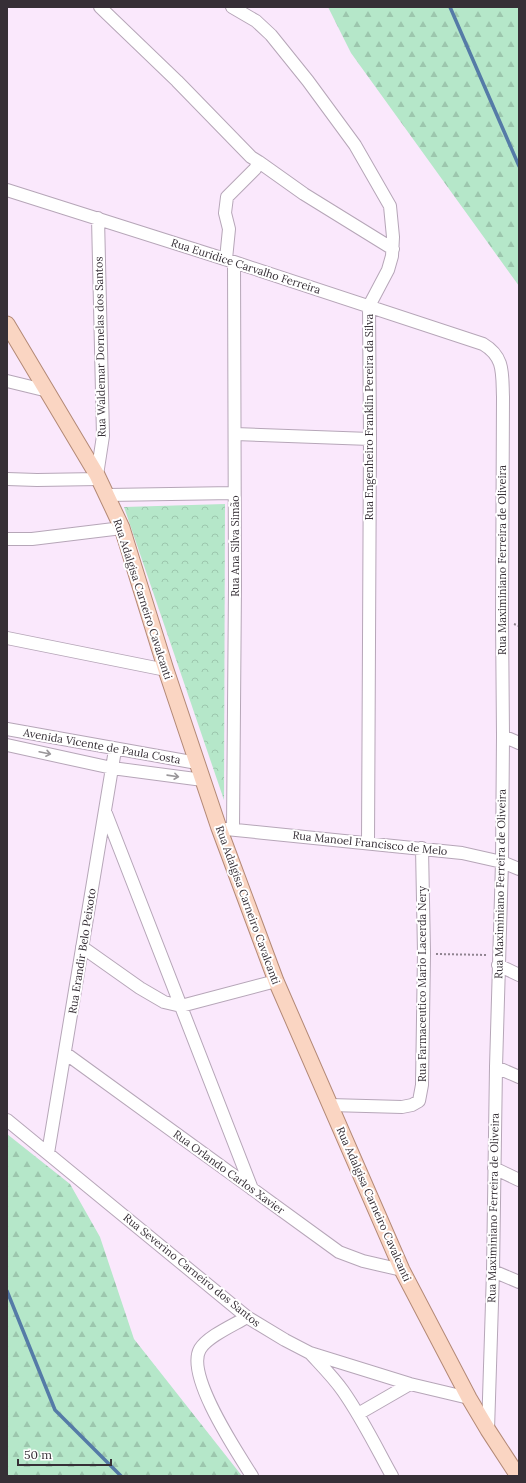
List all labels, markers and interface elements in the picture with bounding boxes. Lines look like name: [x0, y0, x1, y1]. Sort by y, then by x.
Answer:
street label: Rua Euridice Carvalho Ferreira: [169, 235, 323, 297]
street label: Rua Waldemar Dornelas dos Santos: [91, 256, 109, 438]
street label: Rua Engenheiro Franklin Pereira da Silva: [362, 313, 376, 520]
street label: Rua Maximiniano Ferreira de Oliveira: [495, 465, 509, 655]
street label: Rua Ana Silva Simão: [228, 495, 242, 597]
street label: Rua Adalgisa Carneiro Cavalcanti: [110, 517, 176, 681]
street label: Avenida Vicente de Paula Costa: [21, 725, 182, 767]
one-way arrow: [38, 750, 51, 758]
one-way arrow: [166, 772, 179, 780]
street label: Rua Maximiniano Ferreira de Oliveira: [491, 789, 509, 979]
street label: Rua Adalgisa Carneiro Cavalcanti: [213, 824, 283, 986]
street label: Rua Manoel Francisco de Melo: [292, 828, 448, 858]
street label: Rua Farmaceutico Mario Lacerda Nery: [415, 886, 429, 1082]
street label: Rua Erandir Belo Peixoto: [65, 887, 99, 1015]
street label: Rua Maximiniano Ferreira de Oliveira: [484, 1113, 502, 1303]
street label: Rua Adalgisa Carneiro Cavalcanti: [333, 1124, 415, 1284]
street label: Rua Orlando Carlos Xavier: [170, 1127, 288, 1217]
street label: Rua Severino Carneiro dos Santos: [121, 1210, 263, 1330]
scale bar: [18, 1441, 111, 1467]
text: 50 m: [24, 1447, 52, 1462]

